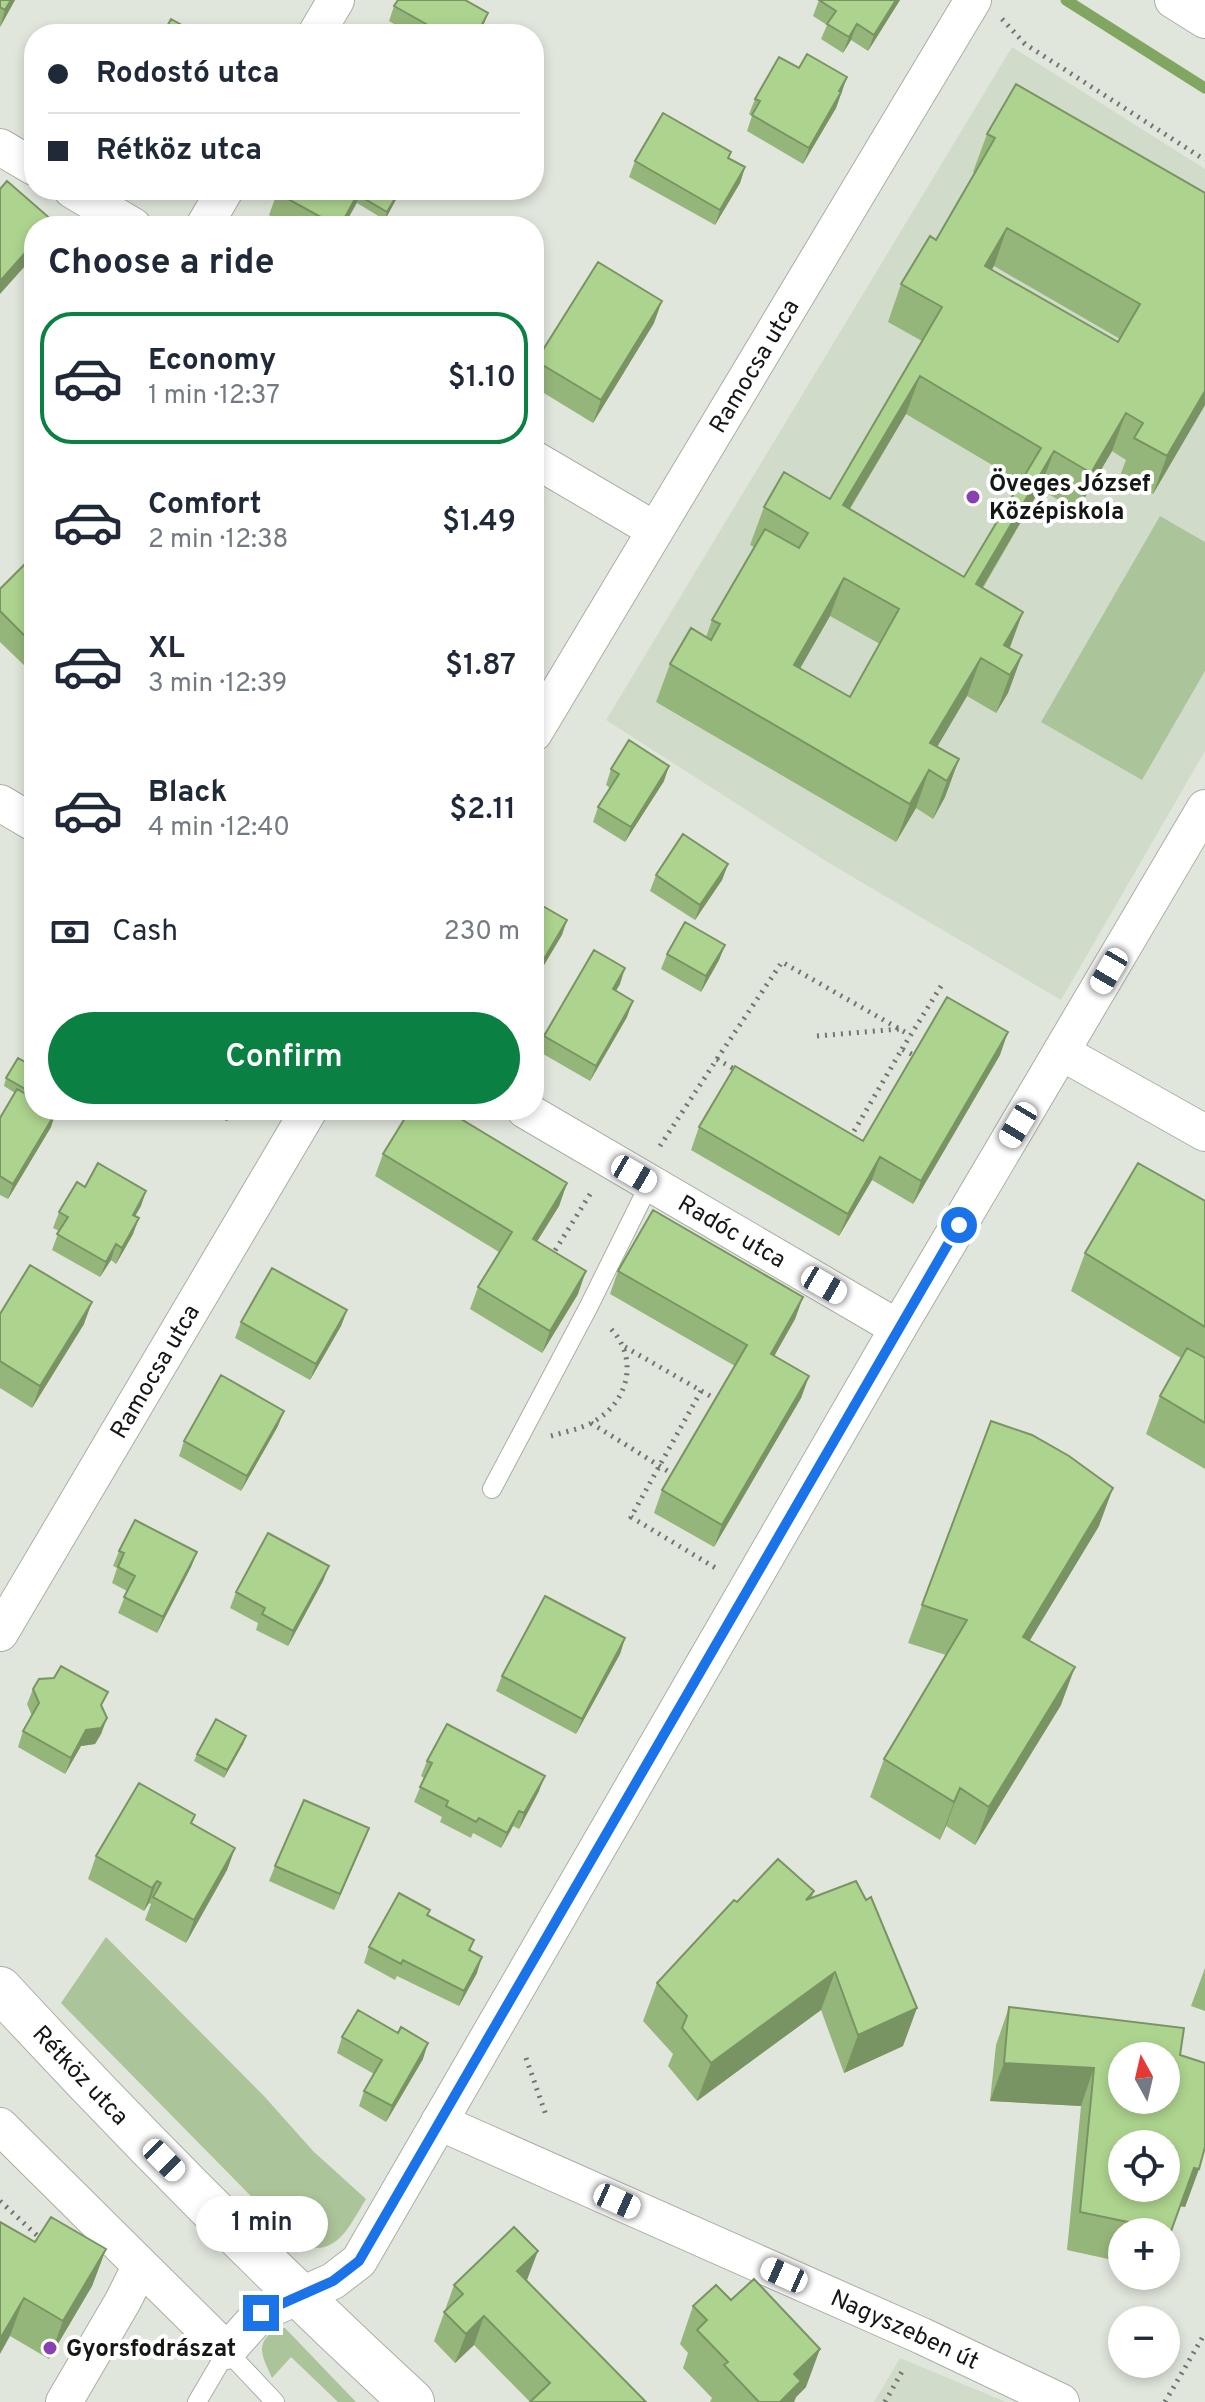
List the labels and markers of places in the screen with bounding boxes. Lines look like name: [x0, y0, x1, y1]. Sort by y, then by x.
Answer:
place label: Öveges József Középiskola: [989, 468, 1151, 528]
marker: Öveges József Középiskola: [964, 488, 982, 506]
place label: Gyorsfodrászat: [66, 2335, 236, 2365]
marker: Gyorsfodrászat: [41, 2339, 59, 2357]

